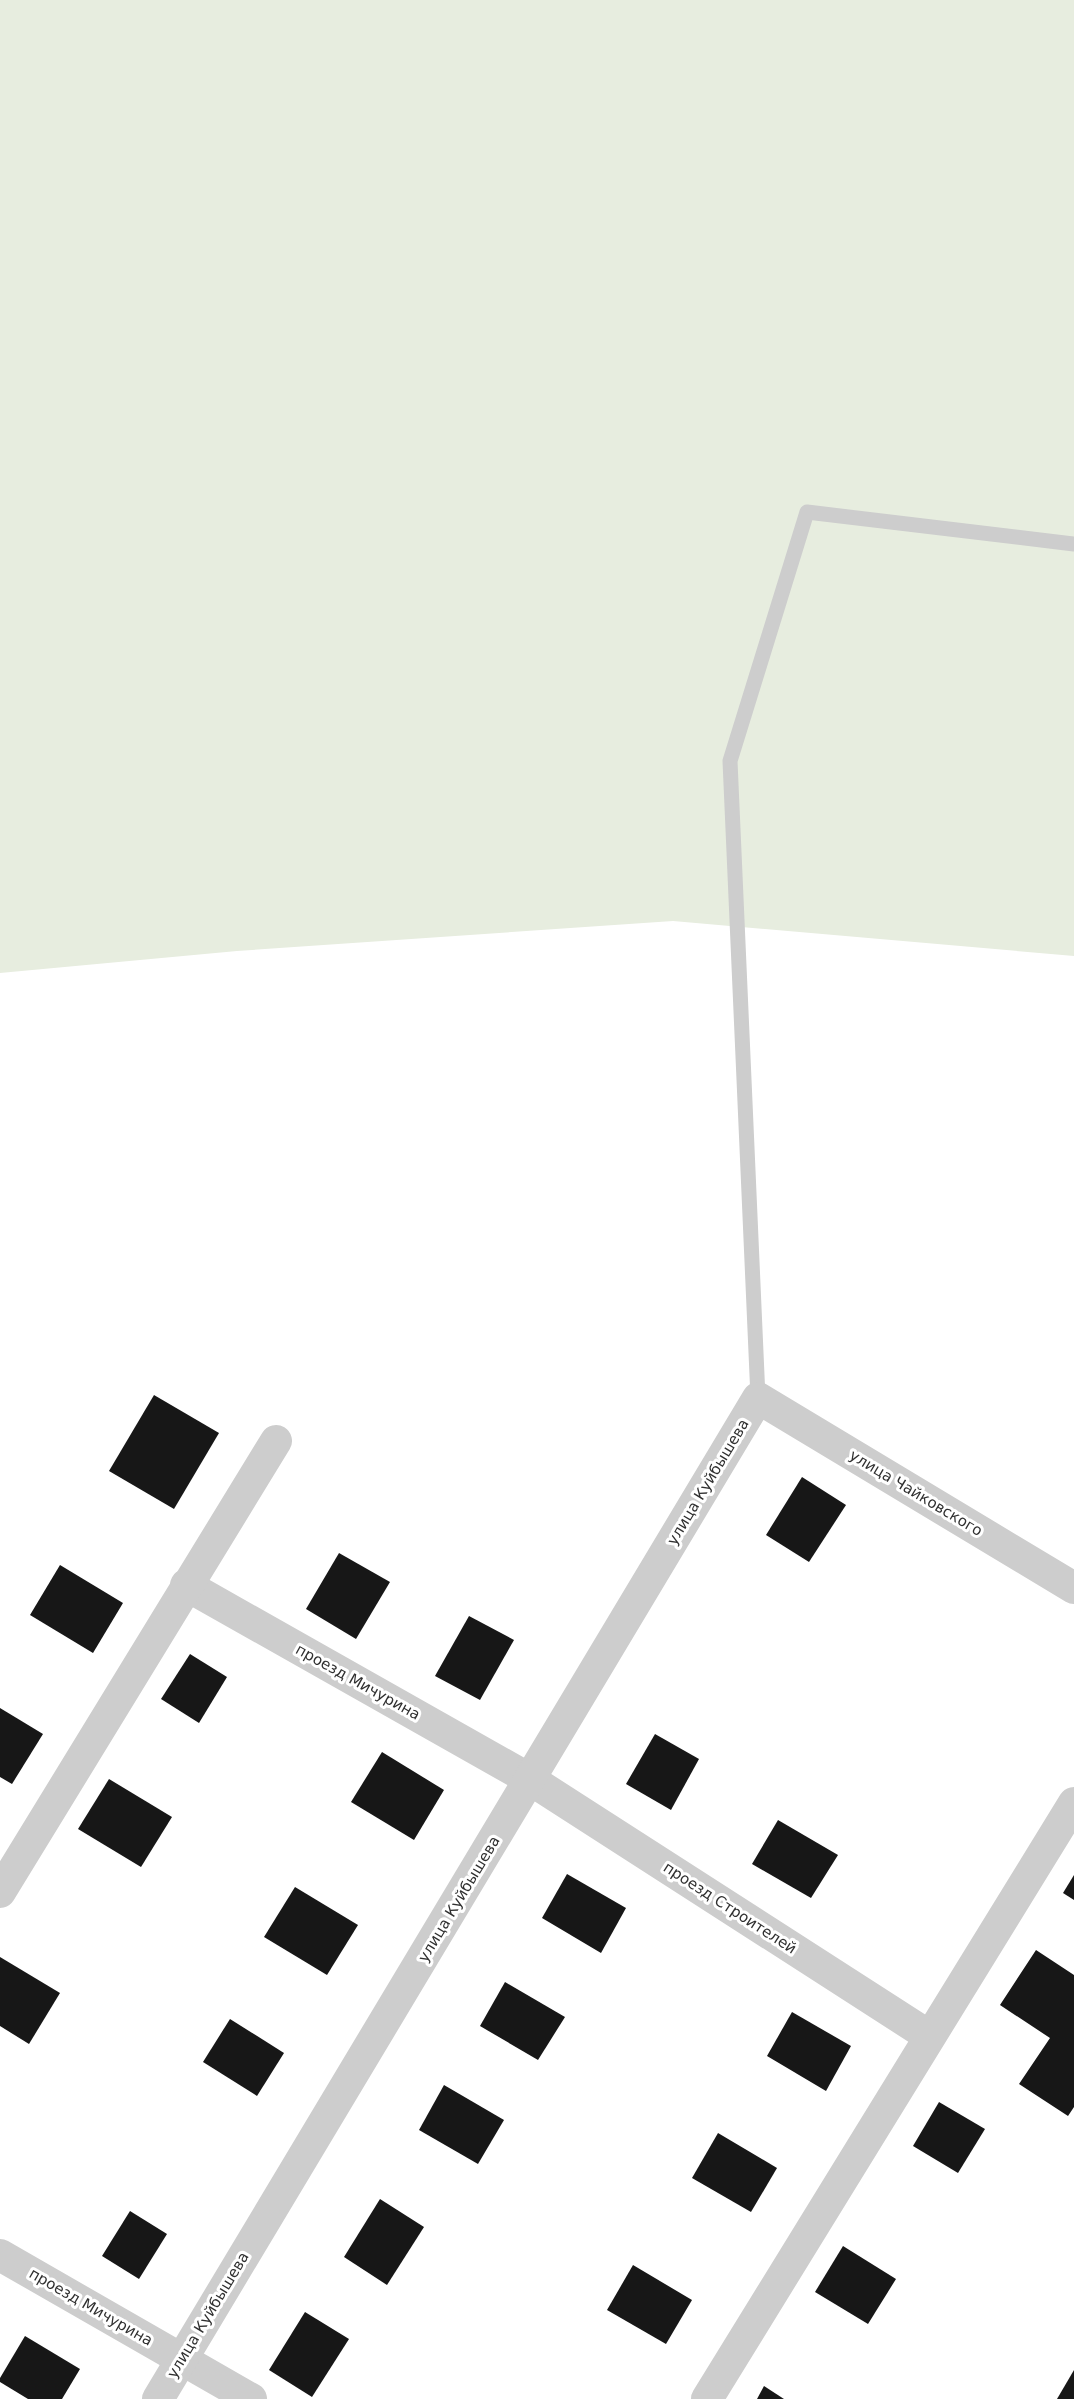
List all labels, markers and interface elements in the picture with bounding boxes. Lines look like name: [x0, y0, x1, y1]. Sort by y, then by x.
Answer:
street label: улица Куйбышева: [663, 1416, 753, 1548]
street label: улица Чайковского: [846, 1446, 986, 1540]
street label: проезд Мичурина: [293, 1640, 423, 1724]
street label: улица Куйбышева: [414, 1833, 504, 1965]
street label: проезд Строителей: [660, 1858, 800, 1958]
street label: улица Куйбышева: [163, 2249, 253, 2381]
street label: проезд Мичурина: [26, 2264, 156, 2350]

